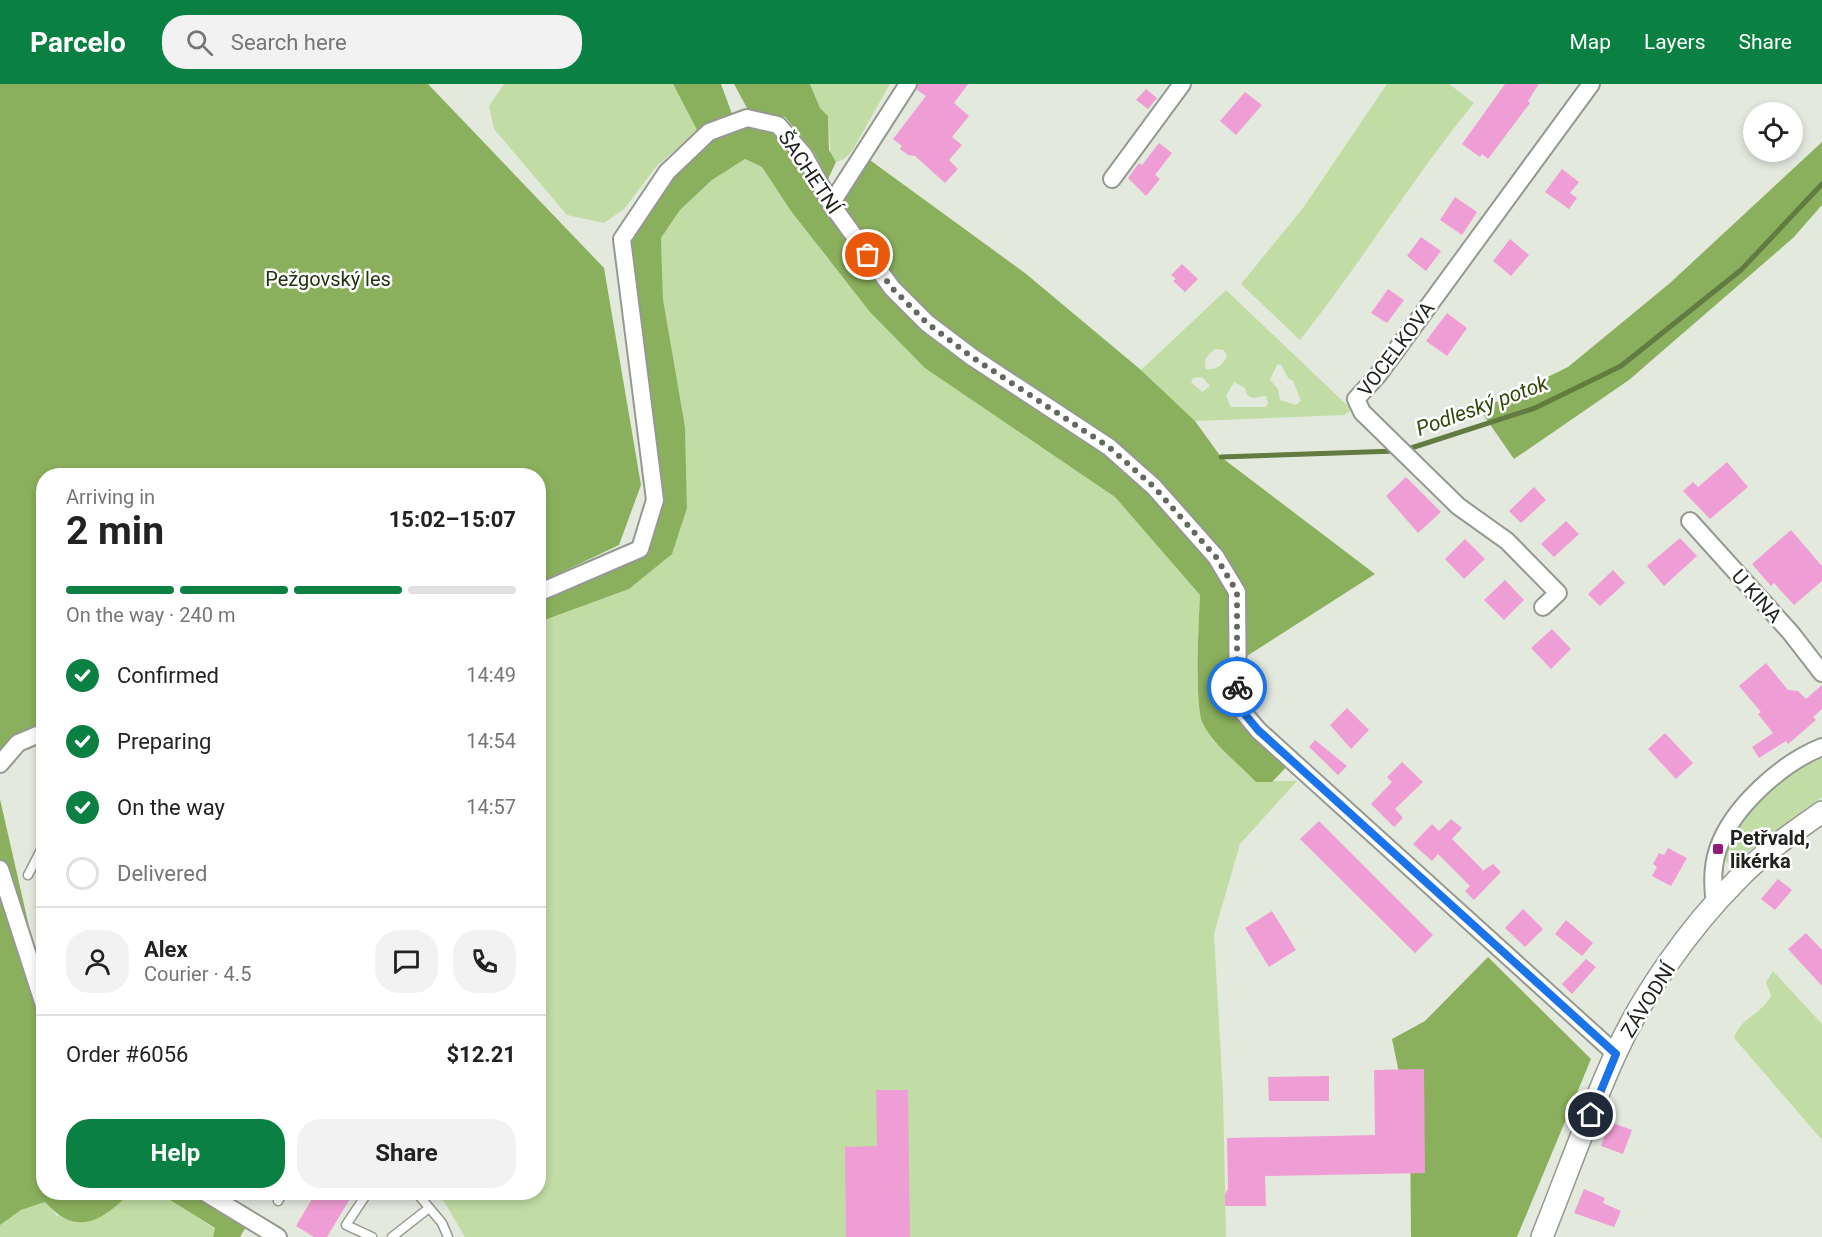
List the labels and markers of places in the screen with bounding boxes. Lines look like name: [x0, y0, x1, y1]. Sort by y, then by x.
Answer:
pin: [842, 229, 893, 280]
place label: Petřvald, likérka: [1730, 826, 1810, 873]
marker: Petřvald, likérka: [1711, 842, 1725, 856]
pin: [1565, 1089, 1616, 1140]

